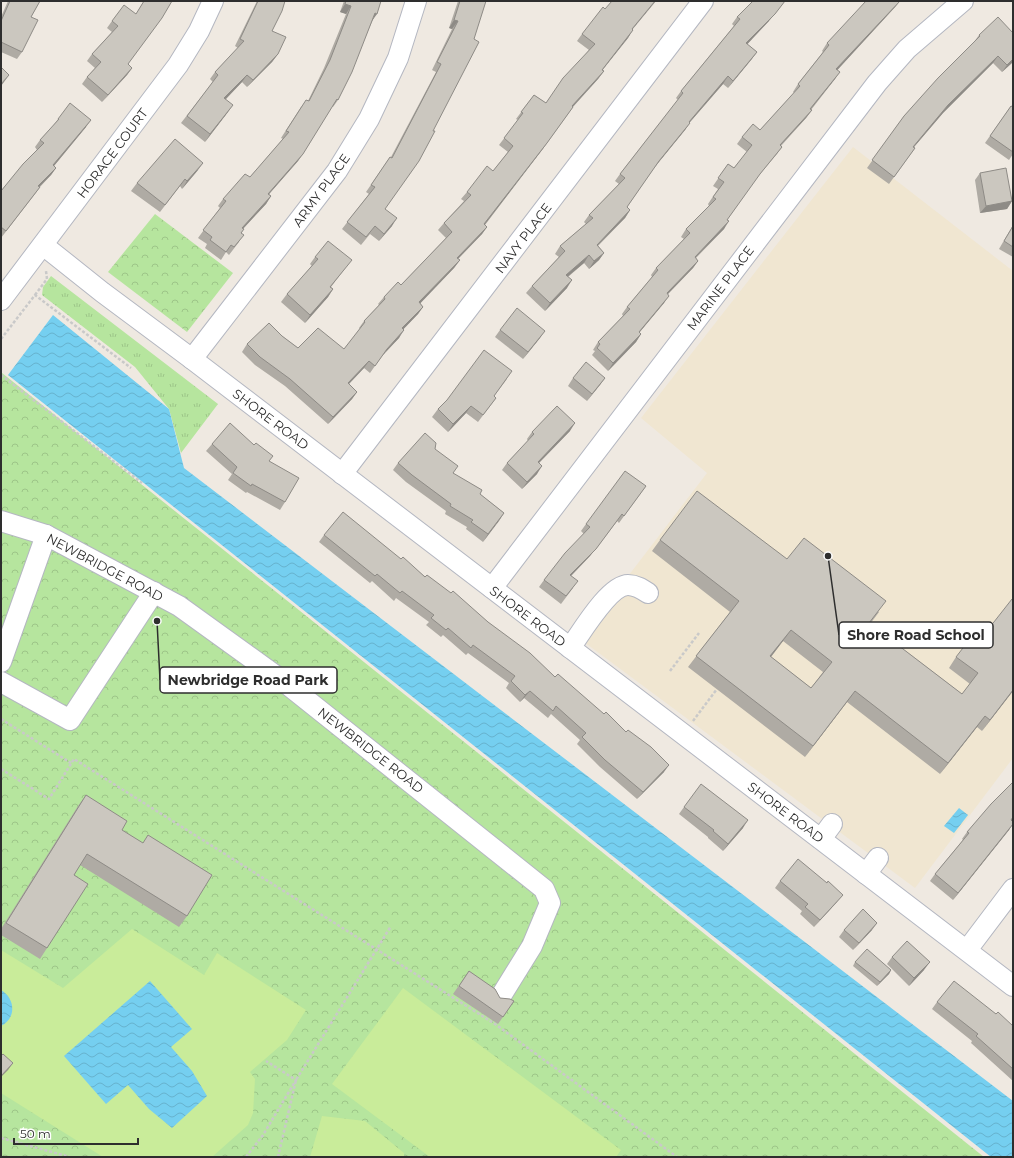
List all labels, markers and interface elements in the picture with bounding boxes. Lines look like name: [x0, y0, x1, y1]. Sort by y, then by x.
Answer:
street label: HORACE COURT: [73, 105, 151, 201]
street label: ARMY PLACE: [289, 150, 353, 230]
street label: NAVY PLACE: [491, 200, 555, 276]
street label: MARINE PLACE: [683, 243, 757, 333]
street label: SHORE ROAD: [230, 385, 312, 453]
street label: NEWBRIDGE ROAD: [44, 530, 166, 605]
street label: SHORE ROAD: [487, 582, 569, 650]
callout: Shore Road School: [839, 622, 993, 648]
text: Shore Road School: [847, 626, 985, 644]
callout: Newbridge Road Park: [160, 667, 337, 693]
text: Newbridge Road Park: [168, 671, 329, 689]
street label: NEWBRIDGE ROAD: [315, 704, 427, 796]
street label: SHORE ROAD: [745, 778, 827, 846]
scale bar: [14, 1120, 138, 1146]
text: 50 m: [20, 1126, 51, 1141]

